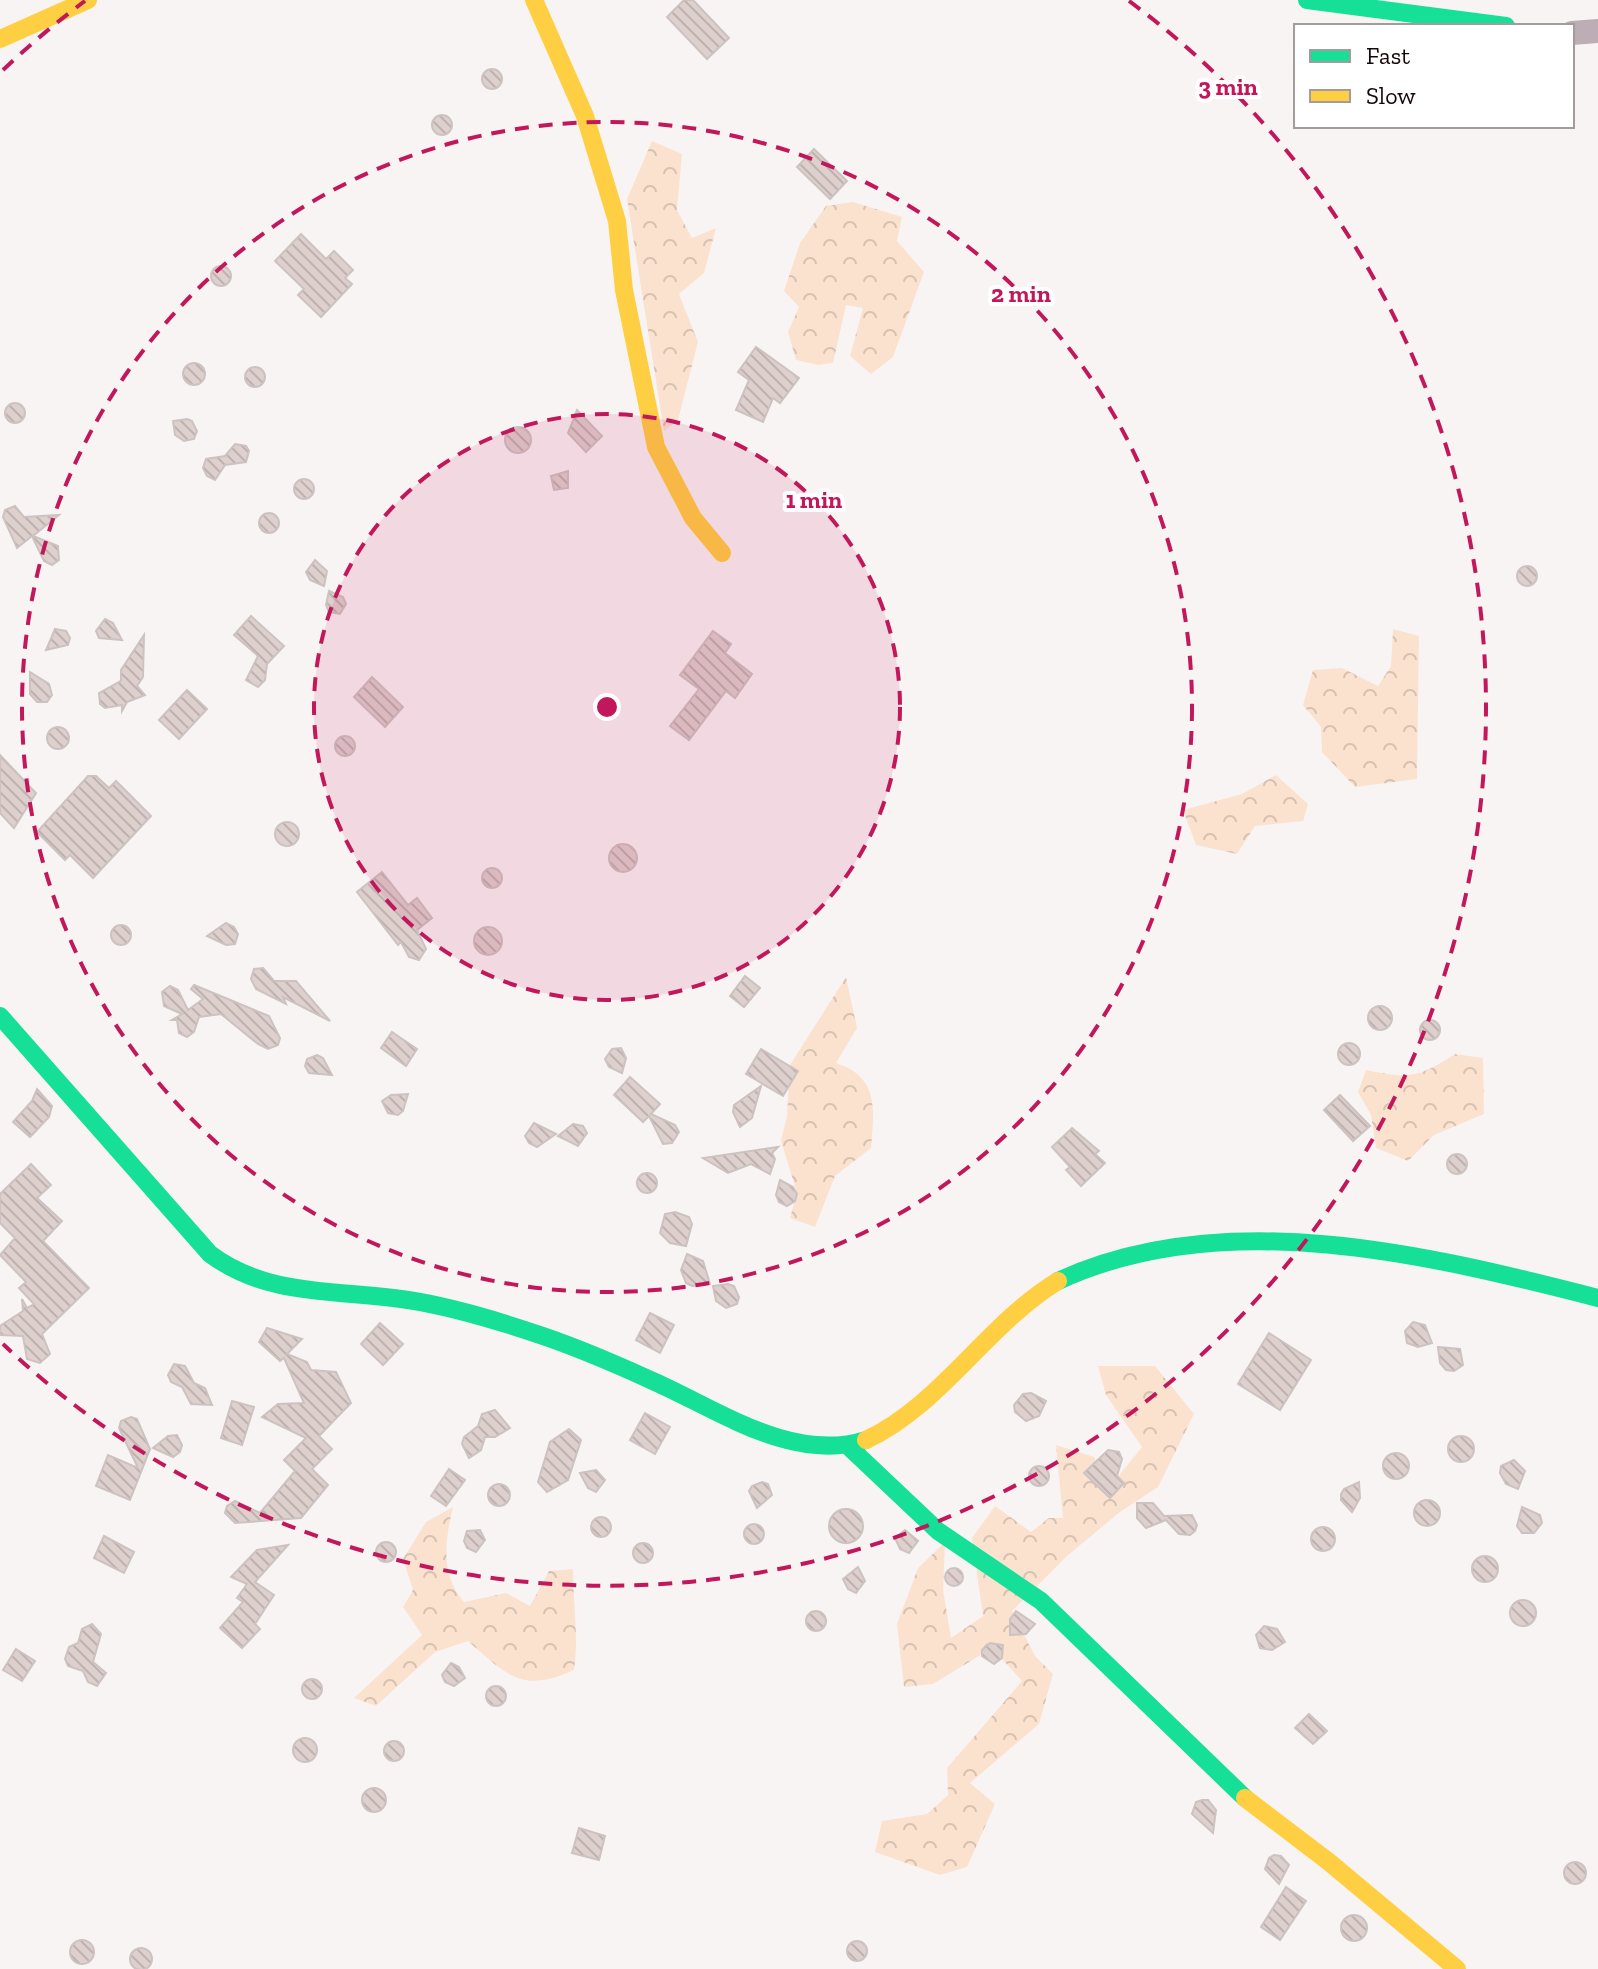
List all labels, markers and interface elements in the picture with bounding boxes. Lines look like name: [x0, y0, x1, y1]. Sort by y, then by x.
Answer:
legend: [1294, 24, 1574, 128]
text: Fast: [1366, 41, 1410, 70]
text: 3 min: [1198, 72, 1258, 101]
text: Slow: [1366, 81, 1416, 110]
text: 2 min: [991, 279, 1051, 308]
text: 1 min: [786, 485, 842, 514]
centre of rings: [593, 693, 621, 721]

